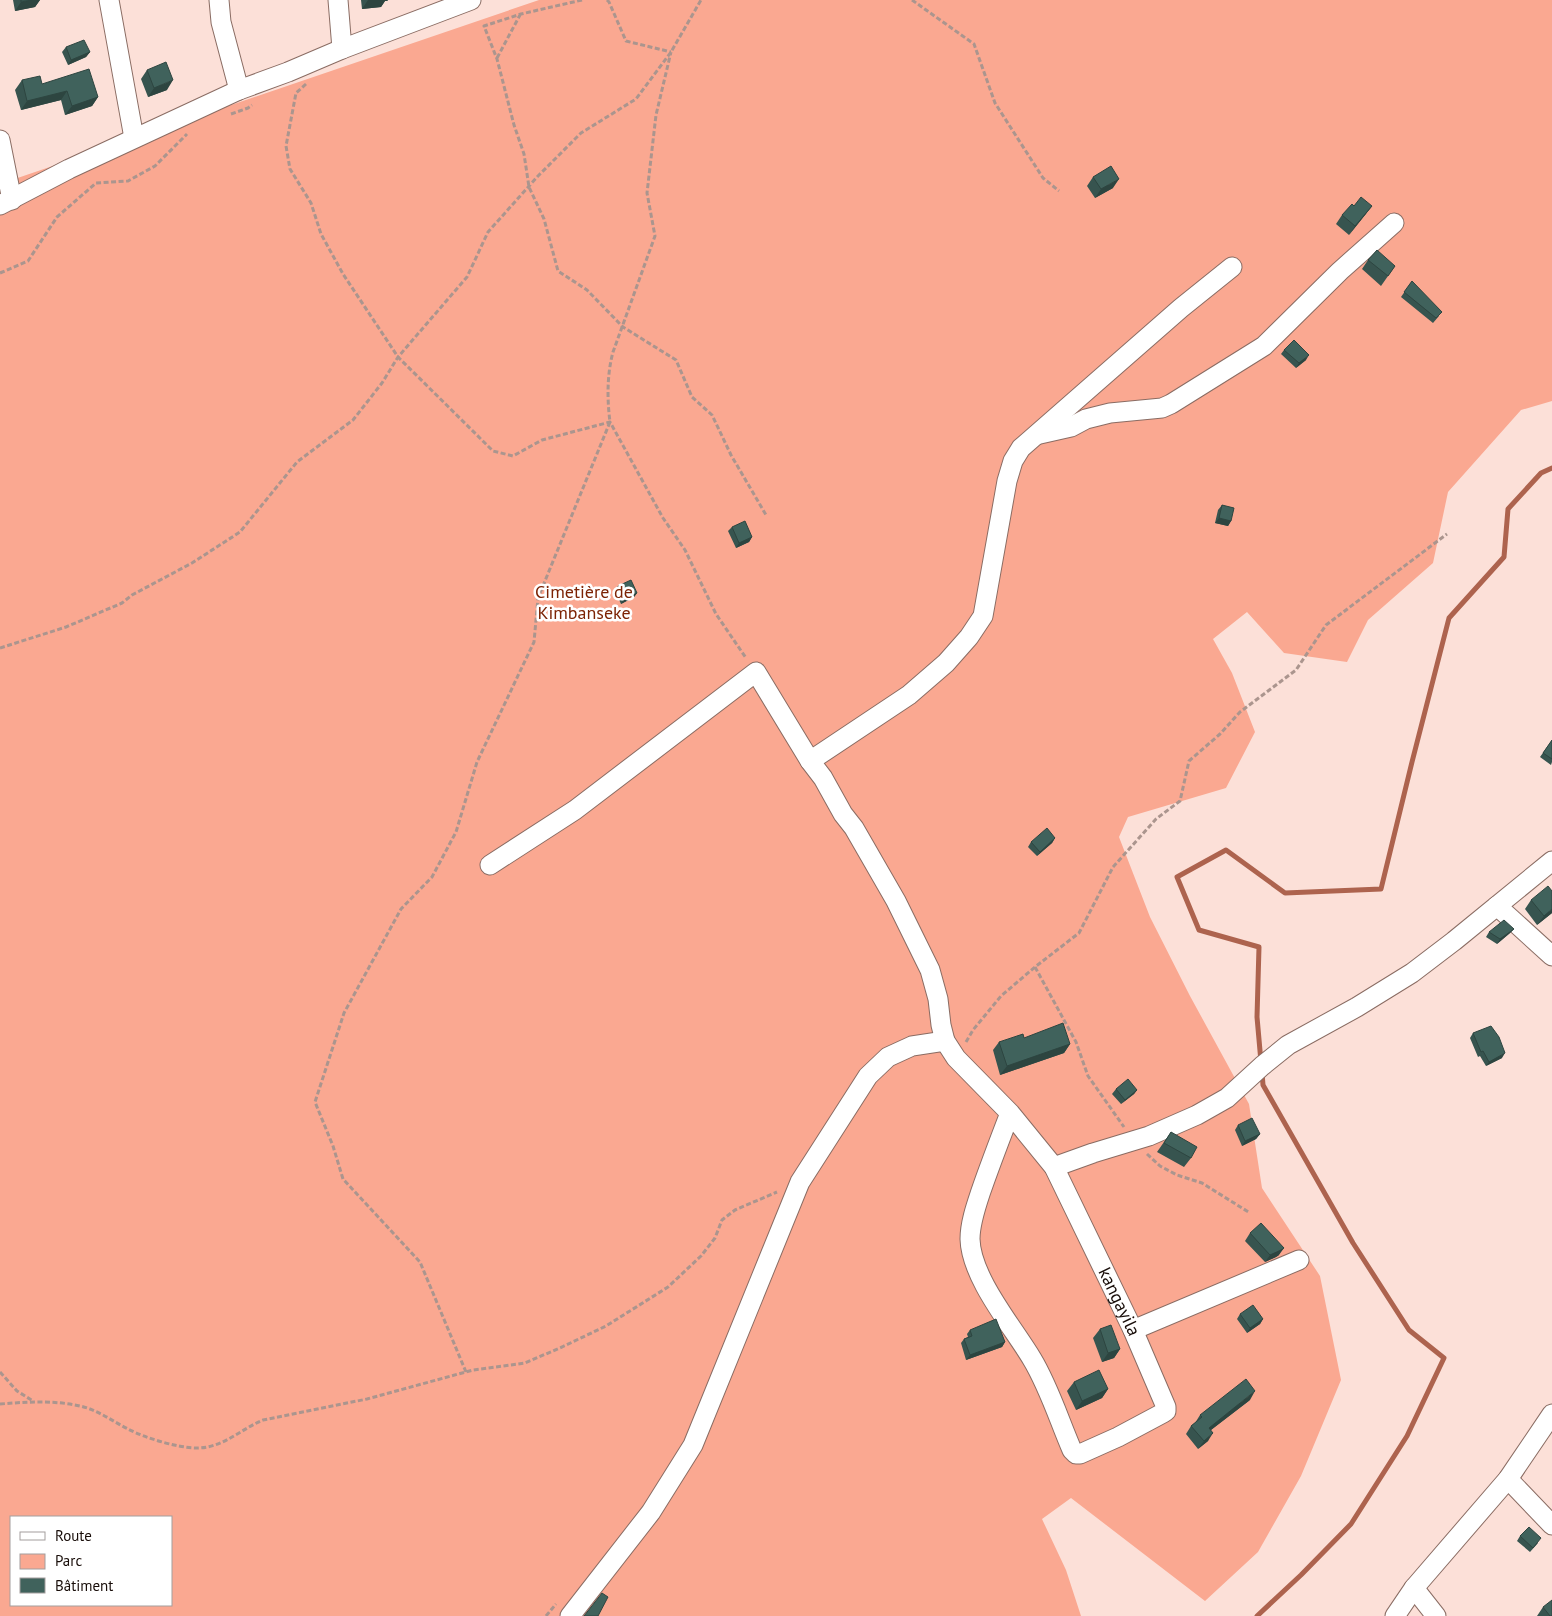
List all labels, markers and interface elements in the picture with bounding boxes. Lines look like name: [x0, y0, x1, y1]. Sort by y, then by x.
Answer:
park label: Cimetière de Kimbanseke: [535, 580, 633, 624]
street label: kangayila: [1093, 1264, 1146, 1339]
legend: [10, 1516, 172, 1606]
text: Route: [55, 1526, 92, 1545]
text: Parc: [55, 1551, 82, 1570]
text: Bâtiment: [55, 1576, 113, 1595]

